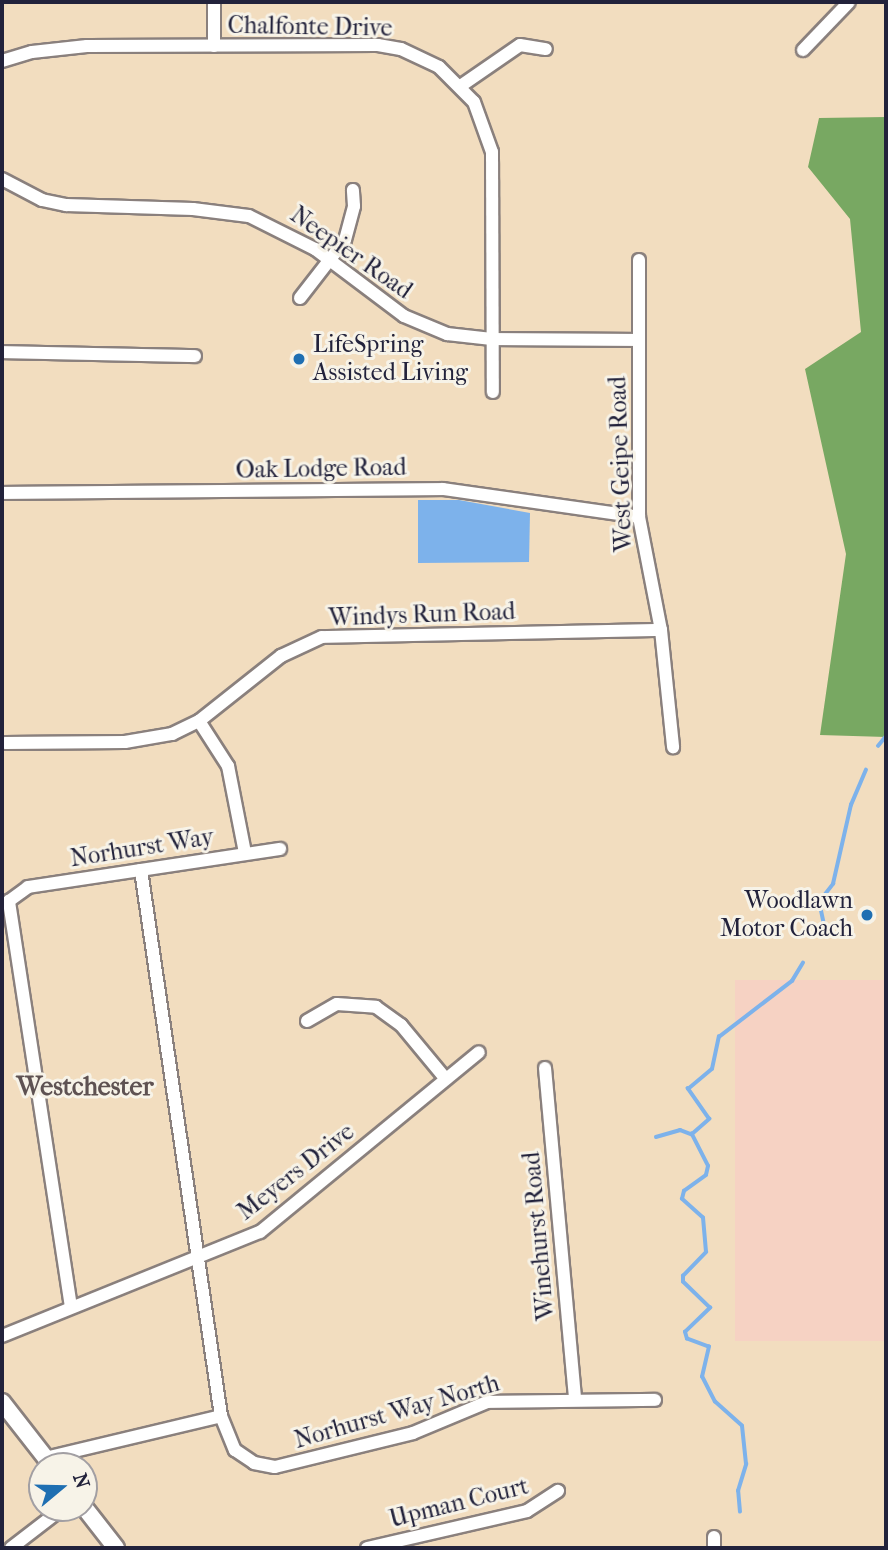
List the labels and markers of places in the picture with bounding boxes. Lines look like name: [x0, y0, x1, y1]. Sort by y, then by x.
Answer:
place label: LifeSpring Assisted Living: [313, 331, 468, 387]
marker: LifeSpring Assisted Living: [291, 351, 307, 367]
place label: Woodlawn Motor Coach: [720, 887, 853, 943]
marker: Woodlawn Motor Coach: [859, 907, 875, 923]

